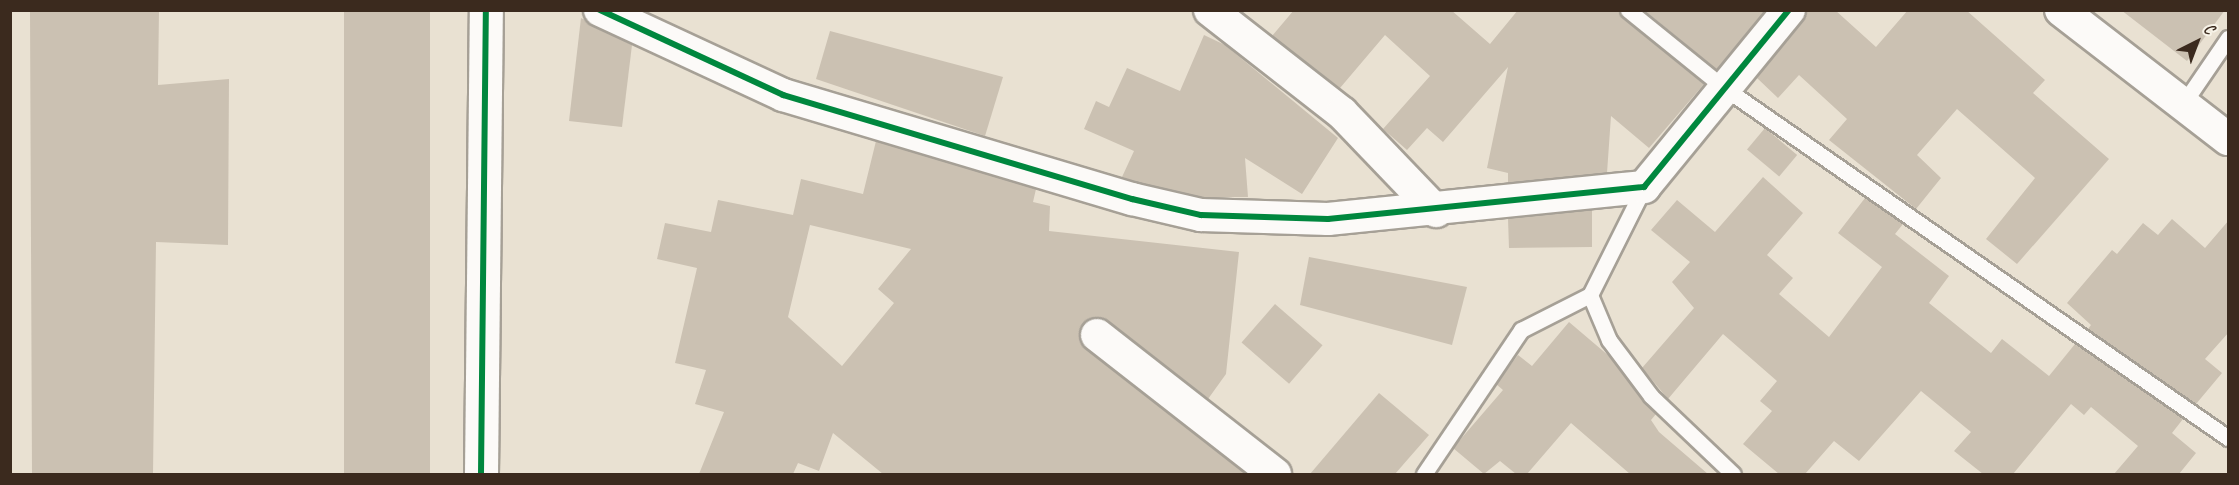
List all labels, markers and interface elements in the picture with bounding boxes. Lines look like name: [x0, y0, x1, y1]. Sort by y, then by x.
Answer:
north arrow: [2167, 12, 2227, 72]
text: С: [2199, 19, 2219, 39]

